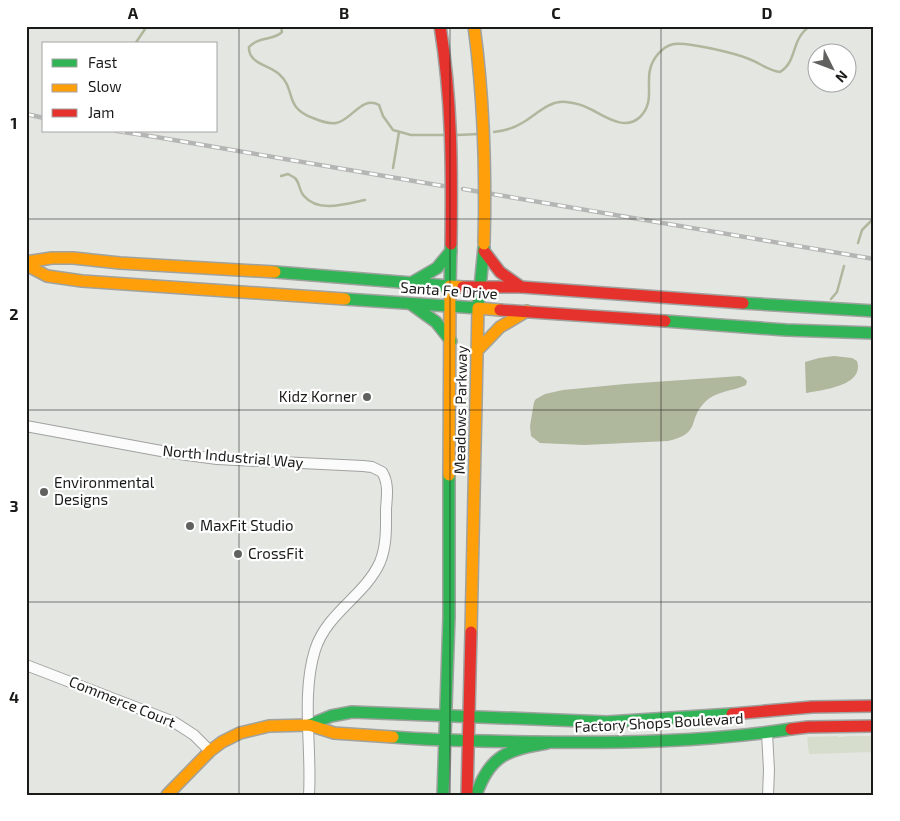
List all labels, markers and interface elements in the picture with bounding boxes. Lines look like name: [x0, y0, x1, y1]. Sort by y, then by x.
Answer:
text: A: [128, 3, 139, 22]
text: B: [339, 3, 349, 22]
text: C: [551, 3, 561, 22]
text: D: [762, 3, 773, 22]
legend: [42, 42, 218, 132]
north arrow: [808, 42, 858, 92]
text: Fast: [88, 53, 118, 71]
text: N: [832, 68, 852, 86]
text: Slow: [88, 77, 122, 95]
text: Jam: [88, 103, 114, 121]
text: 1: [11, 113, 17, 132]
street label: Santa Fe Drive: [400, 278, 498, 302]
text: 2: [9, 304, 19, 323]
street label: Meadows Parkway: [450, 345, 470, 475]
place label: Kidz Korner: [279, 387, 357, 405]
marker: Kidz Korner: [361, 391, 373, 403]
street label: North Industrial Way: [162, 441, 304, 471]
place label: Environmental Designs: [54, 473, 155, 508]
marker: Environmental Designs: [38, 486, 50, 498]
text: 3: [9, 496, 19, 515]
place label: MaxFit Studio: [200, 516, 294, 534]
marker: MaxFit Studio: [184, 520, 196, 532]
place label: CrossFit: [248, 544, 304, 562]
marker: CrossFit: [232, 548, 244, 560]
street label: Commerce Court: [67, 672, 178, 731]
text: 4: [9, 687, 19, 706]
street label: Factory Shops Boulevard: [574, 709, 744, 735]

